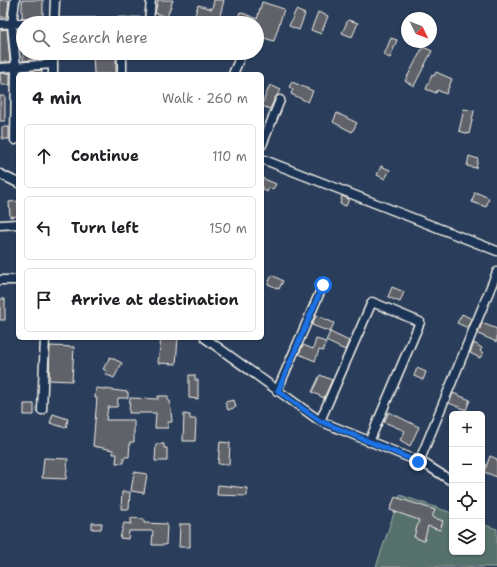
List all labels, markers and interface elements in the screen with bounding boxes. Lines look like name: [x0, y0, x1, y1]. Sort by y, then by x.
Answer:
north arrow: [401, 12, 437, 48]
search box: [16, 16, 264, 60]
icon: search: [30, 27, 52, 49]
text: Search here: [62, 28, 148, 48]
text: 4 min: [32, 87, 82, 109]
text: Walk · 260 m: [162, 90, 248, 107]
icon: ahead: [33, 145, 55, 167]
text: Continue: [71, 146, 139, 166]
text: 110 m: [212, 148, 247, 165]
icon: left: [33, 217, 55, 239]
text: Turn left: [71, 218, 139, 238]
text: 150 m: [209, 220, 247, 237]
route start: [314, 276, 332, 294]
icon: arrive: [33, 289, 55, 311]
text: Arrive at destination: [71, 290, 239, 310]
map controls: [449, 411, 485, 555]
button: +: [449, 411, 485, 447]
button: −: [449, 447, 485, 483]
route end: [409, 453, 427, 471]
button: locate: [449, 483, 485, 519]
button: layers: [449, 519, 485, 555]

